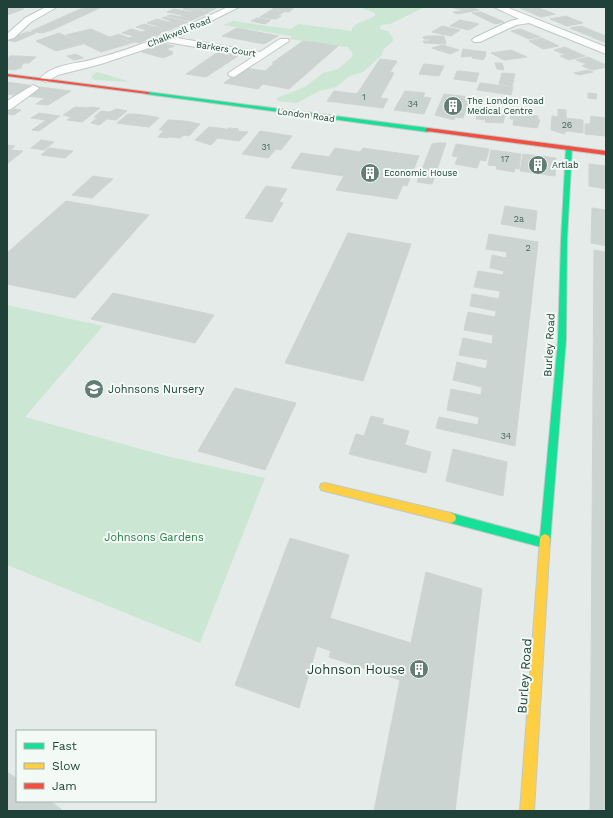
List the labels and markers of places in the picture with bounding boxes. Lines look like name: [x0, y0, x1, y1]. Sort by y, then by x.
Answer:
building icon: The London Road Medical Centre: [442, 95, 464, 117]
place label: The London Road Medical Centre: [467, 96, 544, 116]
building icon: Artlab: [527, 154, 549, 176]
place label: Artlab: [552, 160, 579, 170]
building icon: Economic House: [359, 162, 381, 184]
place label: Economic House: [384, 168, 458, 178]
school or university icon: Johnsons Nursery: [83, 378, 105, 400]
place label: Johnsons Nursery: [108, 383, 205, 396]
building icon: Johnson House: [408, 658, 430, 680]
place label: Johnson House: [307, 662, 405, 677]

